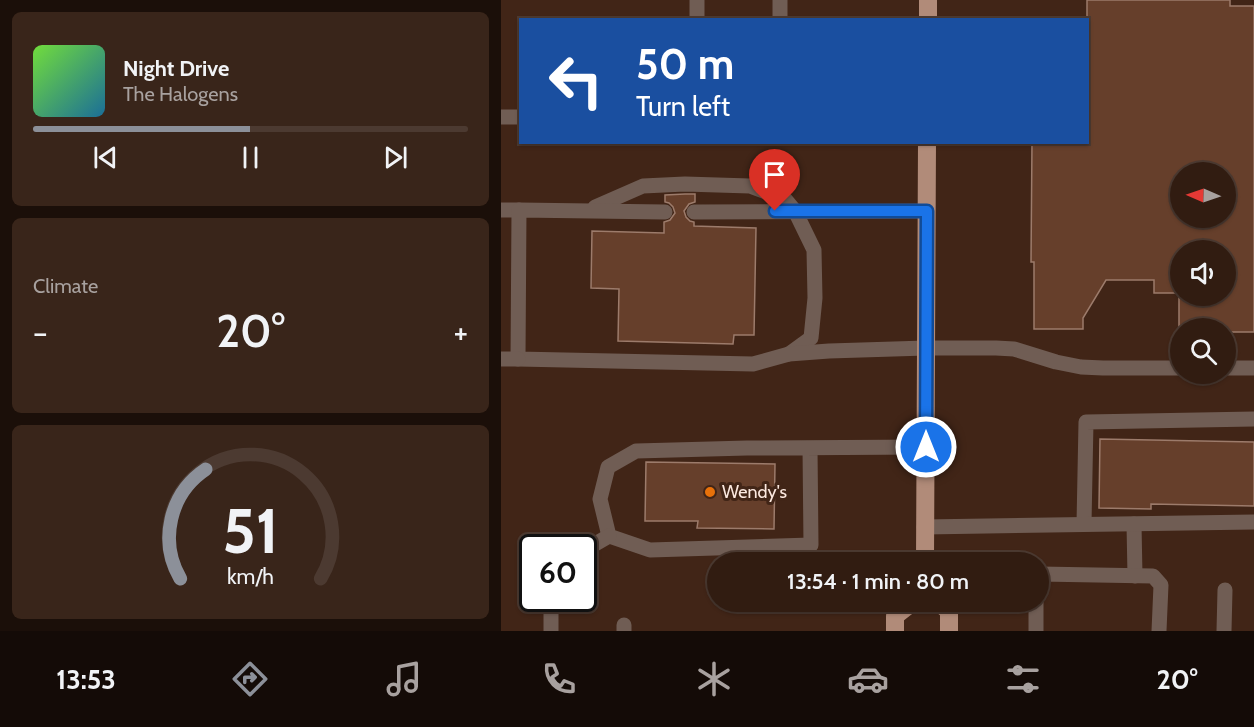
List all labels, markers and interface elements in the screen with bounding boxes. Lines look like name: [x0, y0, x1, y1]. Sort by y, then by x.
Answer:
text: 50 m: [636, 38, 734, 90]
icon: left: [537, 42, 615, 120]
text: Night Drive: [123, 55, 229, 82]
text: The Halogens: [123, 82, 238, 106]
text: Turn left: [636, 90, 730, 123]
icon: previous: [89, 141, 122, 174]
icon: pause: [234, 141, 267, 174]
icon: next: [379, 141, 412, 174]
pin: [749, 149, 800, 211]
icon: arrive: [758, 158, 791, 191]
north arrow: [1170, 162, 1236, 228]
map controls: [1170, 162, 1236, 384]
button: sound: [1170, 240, 1236, 306]
text: Climate: [33, 274, 98, 298]
text: 20°: [216, 304, 285, 358]
text: −: [33, 312, 48, 352]
text: +: [453, 312, 468, 352]
button: search: [1170, 318, 1236, 384]
position arrow: [894, 415, 958, 479]
place label: Wendy's: [722, 481, 787, 503]
marker: Wendy's: [703, 485, 717, 499]
text: 51: [222, 493, 279, 569]
speed limit sign: 60: [519, 534, 597, 612]
text: km/h: [227, 563, 274, 589]
text: 13:54 · 1 min · 80 m: [787, 568, 969, 595]
icon: directions: [229, 658, 271, 700]
icon: music: [383, 658, 425, 700]
icon: phone: [538, 658, 580, 700]
icon: climate: [693, 658, 735, 700]
icon: car: [847, 658, 889, 700]
icon: filters: [1002, 658, 1044, 700]
text: 13:53: [56, 663, 116, 696]
text: 20°: [1156, 663, 1198, 696]

